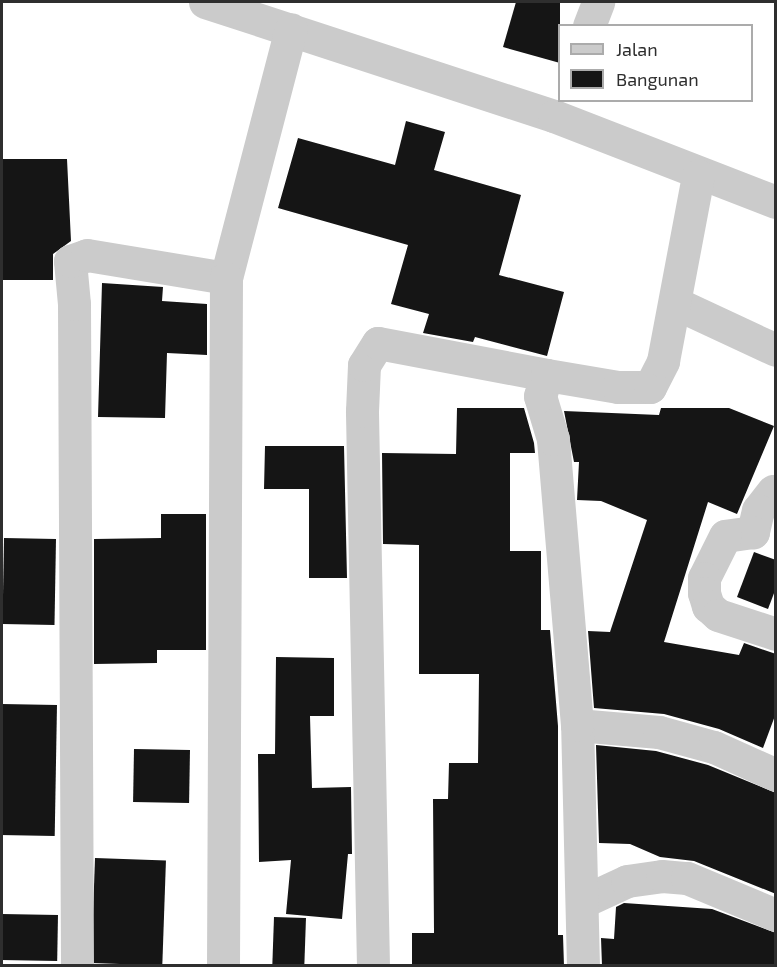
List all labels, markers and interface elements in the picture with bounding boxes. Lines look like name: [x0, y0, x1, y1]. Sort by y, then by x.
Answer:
legend: [558, 24, 753, 102]
text: Jalan: [616, 38, 658, 60]
text: Bangunan: [616, 68, 699, 90]

